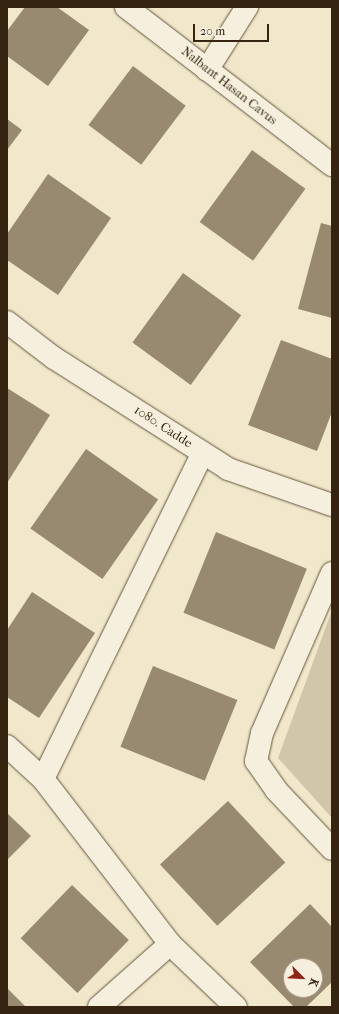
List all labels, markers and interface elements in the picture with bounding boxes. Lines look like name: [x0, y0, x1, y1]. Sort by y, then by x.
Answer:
scale bar: [195, 16, 271, 42]
text: 20 m: [200, 24, 225, 38]
street label: Nalbant Hasan Cavus: [178, 44, 280, 128]
street label: 1080. Cadde: [131, 402, 195, 452]
north arrow: [283, 958, 323, 998]
text: K: [306, 976, 321, 989]

